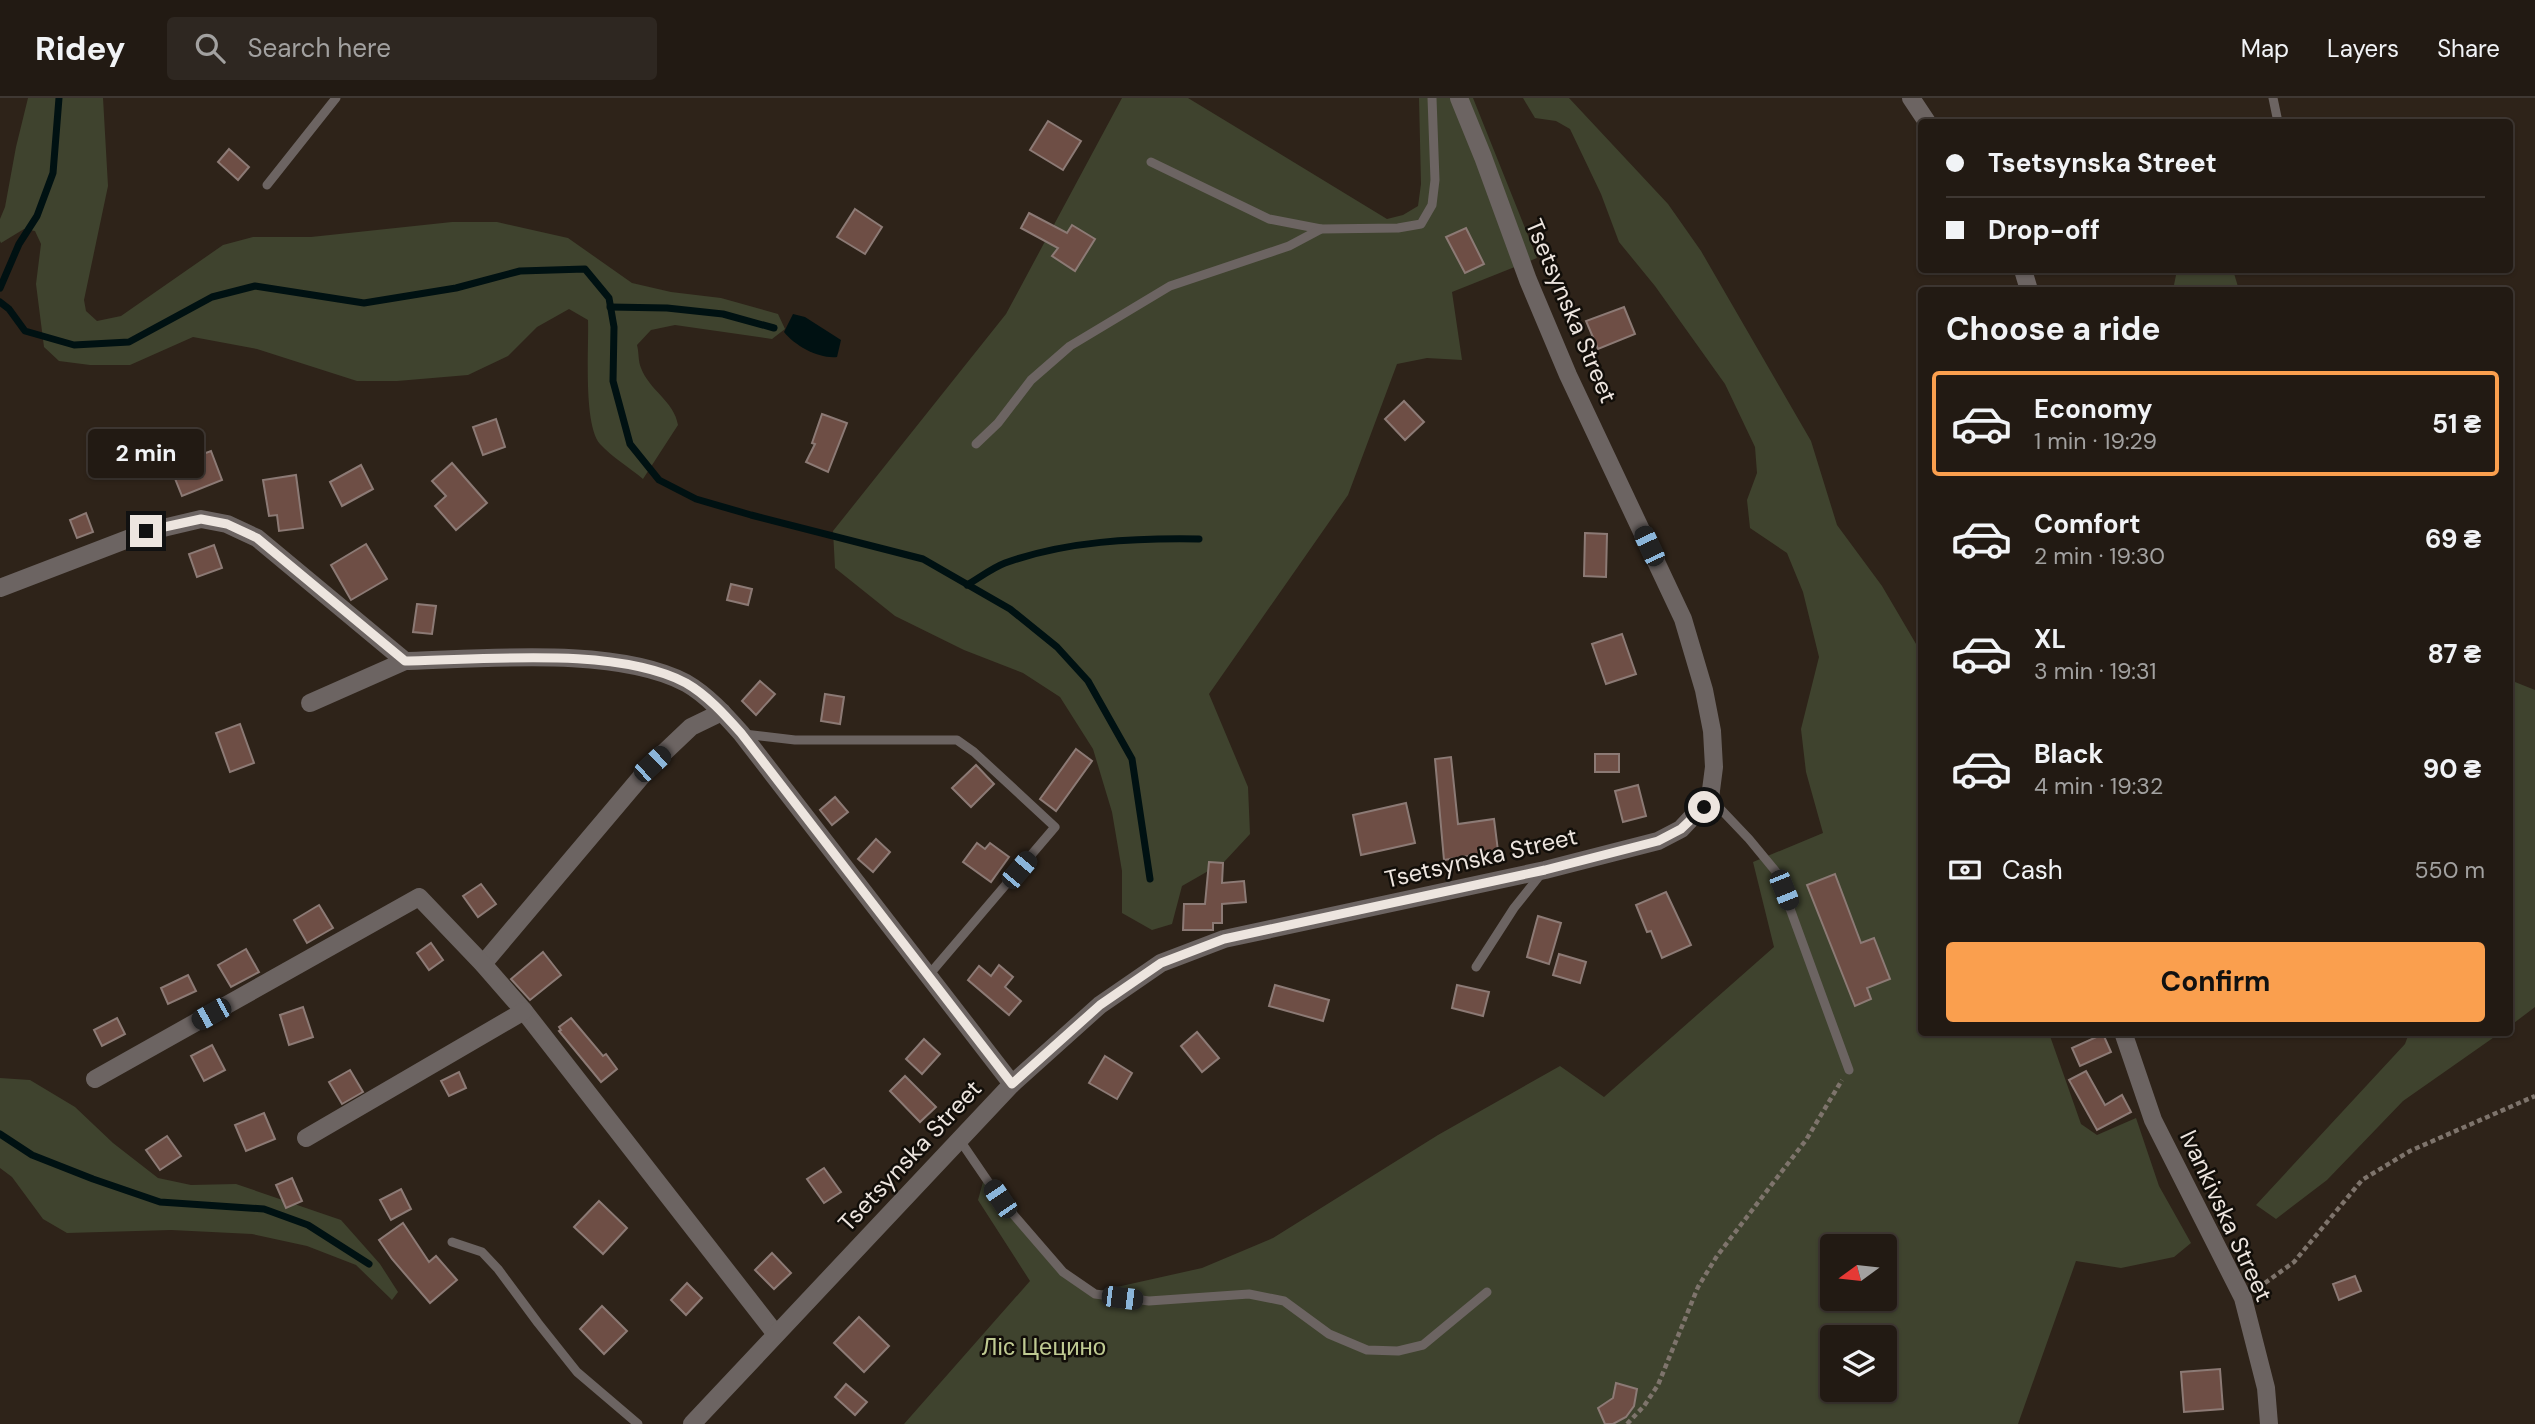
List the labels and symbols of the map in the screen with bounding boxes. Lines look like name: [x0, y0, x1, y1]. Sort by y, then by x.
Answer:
street label: Tsetsynska Street: [1519, 214, 1624, 407]
callout: 2 min: [88, 430, 204, 478]
route end: [130, 515, 162, 547]
car: [1631, 523, 1668, 569]
car: [630, 742, 675, 786]
route start: [1688, 791, 1720, 823]
street label: Tsetsynska Street: [1382, 820, 1580, 895]
car: [998, 847, 1041, 893]
car: [1767, 867, 1802, 913]
car: [188, 995, 235, 1033]
street label: Tsetsynska Street: [831, 1073, 988, 1238]
street label: Ivankivska Street: [2173, 1125, 2280, 1307]
car: [980, 1176, 1021, 1222]
north arrow: [1820, 1234, 1897, 1311]
car: [1100, 1285, 1145, 1311]
park label: Ліс Цецино: [982, 1331, 1106, 1362]

